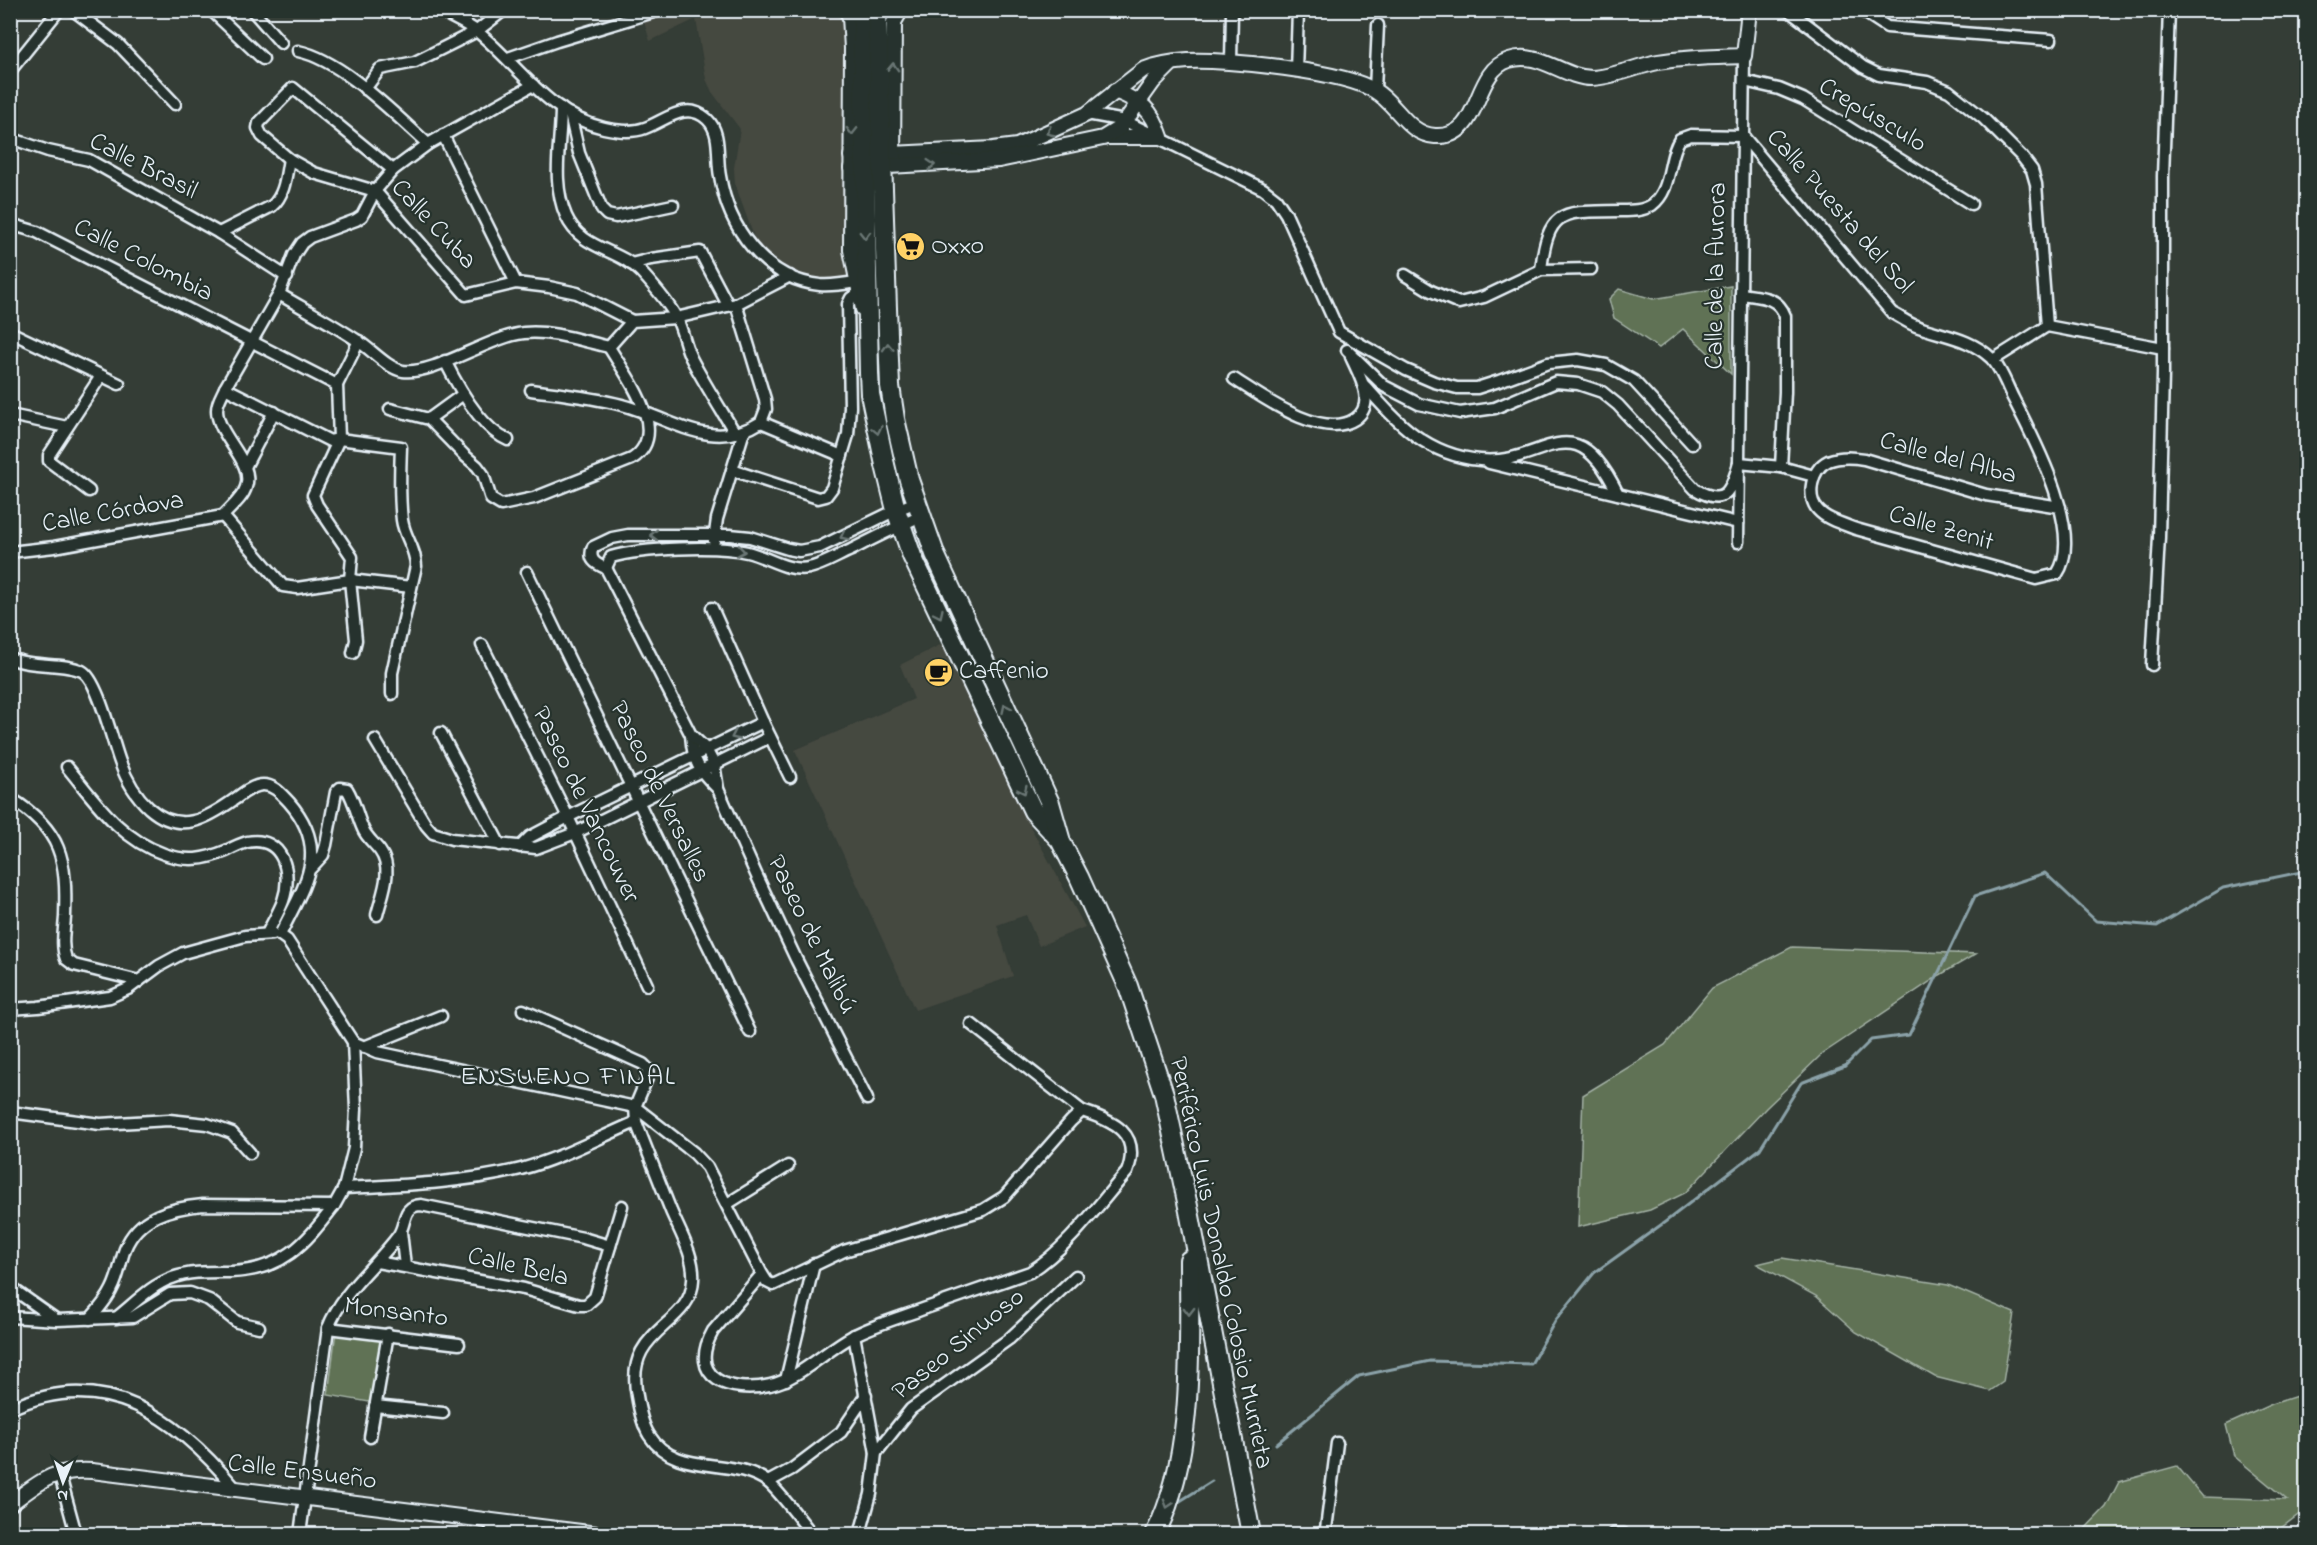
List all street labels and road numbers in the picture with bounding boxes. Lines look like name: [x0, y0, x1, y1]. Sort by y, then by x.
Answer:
street label: Crepúsculo: [1811, 69, 1933, 163]
street label: Calle Puesta del Sol: [1756, 121, 1922, 303]
street label: Calle Brasil: [82, 123, 204, 211]
street label: Calle Cuba: [381, 171, 485, 279]
street label: Calle de la Aurora: [1696, 182, 1738, 370]
street label: Calle Colombia: [66, 209, 220, 313]
street label: Calle del Alba: [1875, 422, 2021, 496]
street label: Calle Córdova: [39, 482, 187, 544]
street label: Calle Zenit: [1884, 496, 1998, 562]
street label: Paseo de Versalles: [599, 695, 719, 889]
street label: Paseo de Vancouver: [521, 700, 650, 911]
street label: Paseo de Malibú: [756, 849, 866, 1021]
street label: Periférico Luis Donaldo Colosio Murrieta: [1158, 1054, 1282, 1472]
street label: Calle Bela: [464, 1238, 572, 1298]
street label: Paseo Sinuoso: [884, 1279, 1034, 1411]
street label: Monsanto: [342, 1288, 450, 1338]
street label: Calle Ensueño: [225, 1445, 379, 1501]

